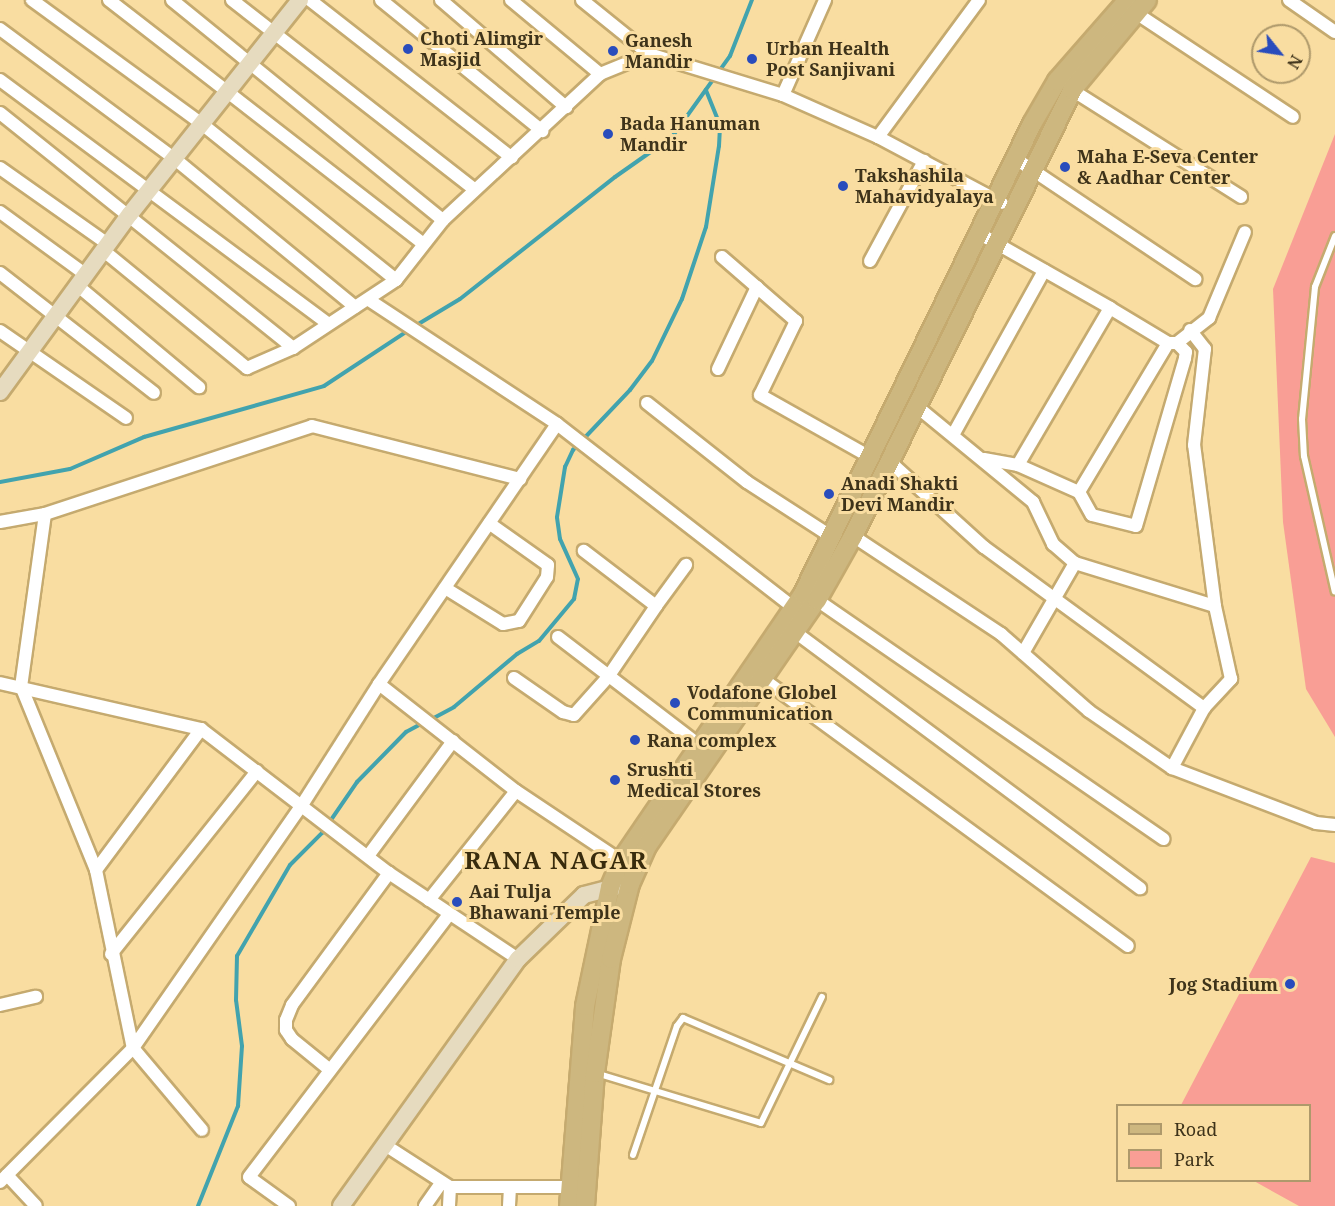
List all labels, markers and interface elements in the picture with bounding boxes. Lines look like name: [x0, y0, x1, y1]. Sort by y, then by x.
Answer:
north arrow: [1251, 24, 1311, 84]
place label: Choti Alimgir Masjid: [420, 28, 543, 70]
place label: Ganesh Mandir: [625, 30, 693, 72]
place label: Urban Health Post Sanjivani: [766, 38, 895, 80]
marker: Choti Alimgir Masjid: [401, 42, 415, 56]
marker: Ganesh Mandir: [606, 44, 620, 58]
marker: Urban Health Post Sanjivani: [743, 50, 761, 68]
text: N: [1282, 51, 1308, 73]
place label: Bada Hanuman Mandir: [620, 113, 760, 156]
marker: Bada Hanuman Mandir: [601, 127, 615, 141]
place label: Maha E-Seva Center & Aadhar Center: [1077, 146, 1258, 188]
marker: Maha E-Seva Center & Aadhar Center: [1058, 160, 1072, 174]
place label: Takshashila Mahavidyalaya: [855, 165, 994, 207]
marker: Takshashila Mahavidyalaya: [836, 179, 850, 193]
place label: Anadi Shakti Devi Mandir: [841, 473, 958, 516]
marker: Anadi Shakti Devi Mandir: [822, 487, 836, 501]
place label: Vodafone Globel Communication: [687, 682, 837, 724]
marker: Vodafone Globel Communication: [668, 696, 682, 710]
place label: Rana complex: [647, 729, 776, 751]
marker: Rana complex: [628, 733, 642, 747]
place label: Srushti Medical Stores: [627, 759, 761, 802]
marker: Srushti Medical Stores: [608, 773, 622, 787]
district label: RANA NAGAR: [464, 846, 648, 874]
place label: Aai Tulja Bhawani Temple: [469, 881, 620, 924]
marker: Aai Tulja Bhawani Temple: [450, 895, 464, 909]
place label: Jog Stadium: [1169, 973, 1278, 995]
marker: Jog Stadium: [1283, 977, 1297, 991]
legend: [1116, 1104, 1311, 1182]
text: Road: [1174, 1117, 1217, 1141]
text: Park: [1174, 1147, 1214, 1171]

